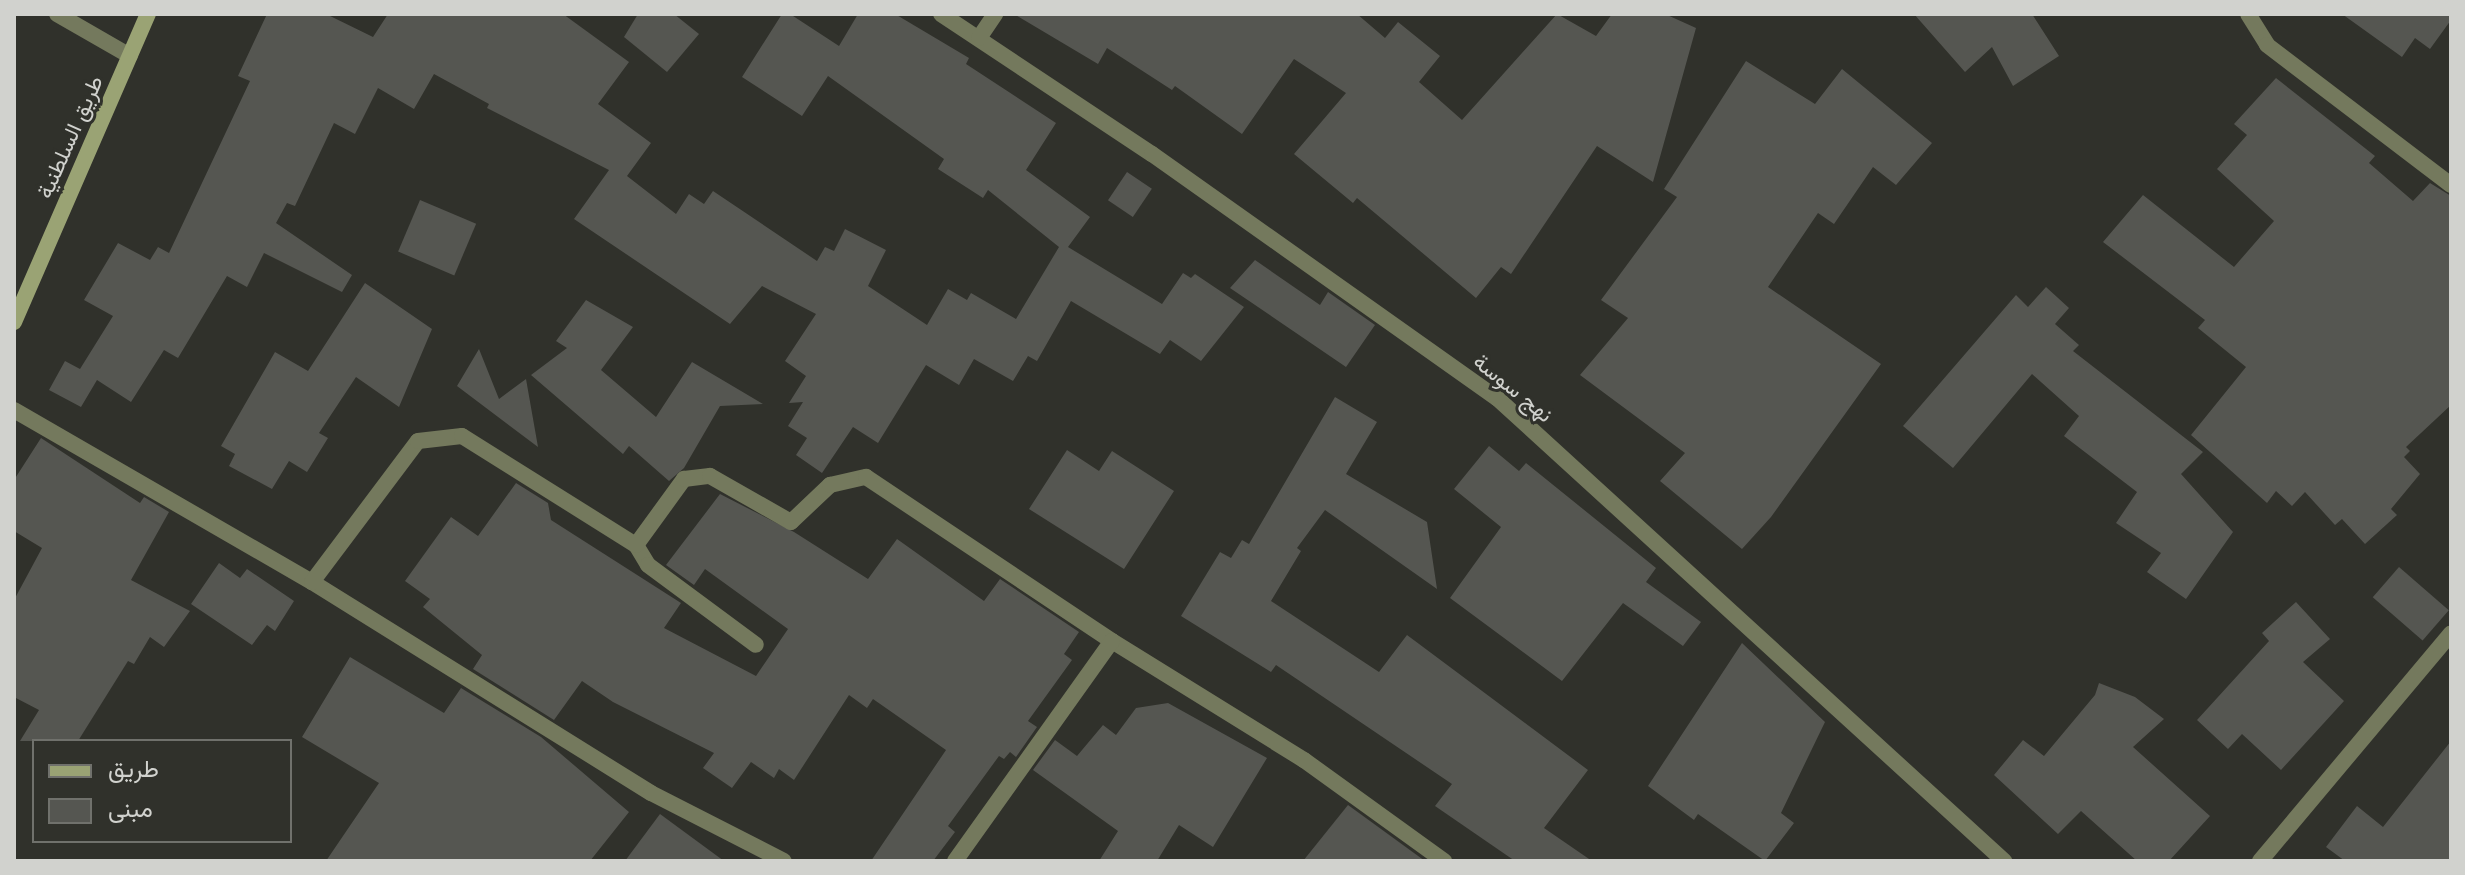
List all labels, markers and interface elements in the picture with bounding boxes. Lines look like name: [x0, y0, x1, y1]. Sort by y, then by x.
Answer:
street label: طريق السلطنية: [31, 72, 109, 202]
street label: نهج سوسة: [1468, 348, 1558, 428]
legend: [32, 739, 292, 843]
text: طريق: [108, 755, 159, 782]
text: مبنى: [108, 795, 153, 822]

